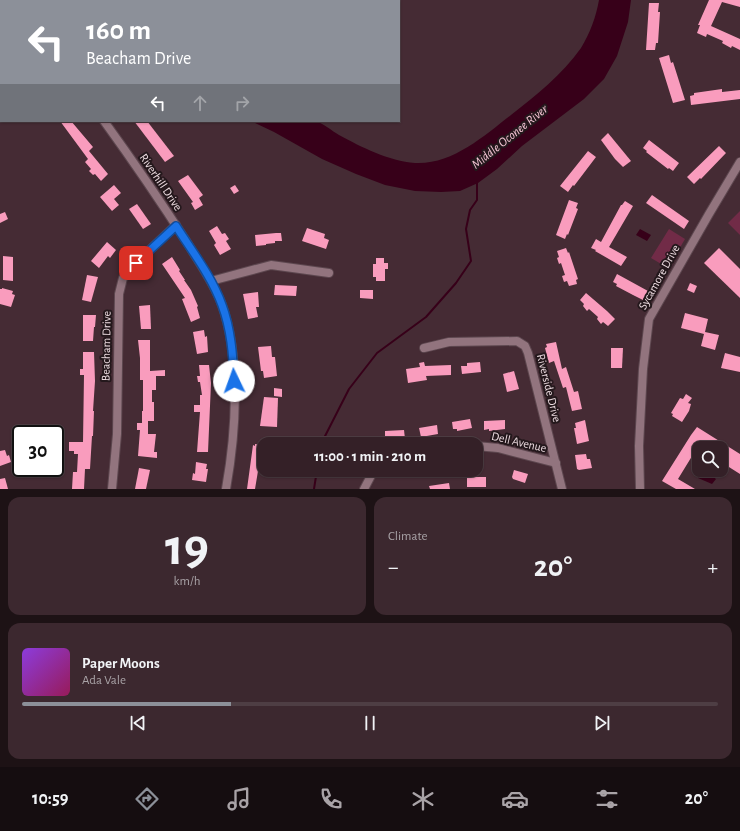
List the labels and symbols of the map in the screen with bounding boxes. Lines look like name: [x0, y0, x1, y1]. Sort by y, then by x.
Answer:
water label: Middle Oconee River: [470, 102, 551, 172]
street label: Riverhill Drive: [138, 151, 184, 213]
street label: Sycamore Drive: [636, 243, 683, 312]
pin: [119, 246, 153, 280]
street label: Beacham Drive: [99, 311, 113, 381]
street label: Riverside Drive: [535, 353, 563, 423]
position arrow: [213, 360, 255, 402]
speed limit sign: 30: [12, 425, 64, 477]
street label: Dell Avenue: [490, 430, 548, 454]

